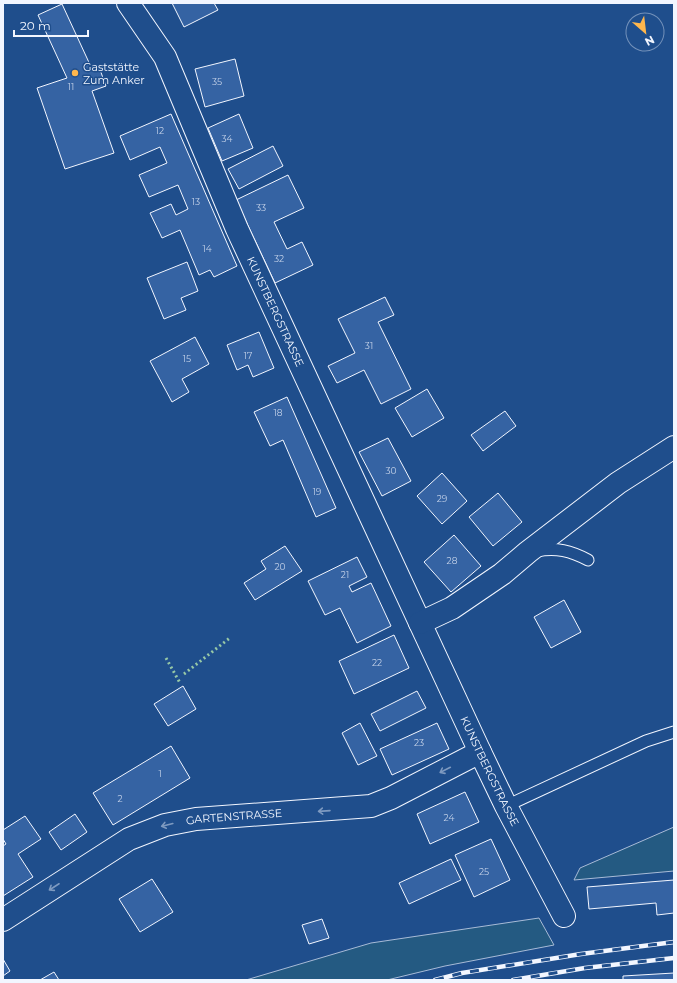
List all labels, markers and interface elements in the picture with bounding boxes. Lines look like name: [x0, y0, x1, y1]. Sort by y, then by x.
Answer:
scale bar: [14, 12, 88, 38]
north arrow: [625, 12, 665, 52]
text: 20 m: [20, 18, 51, 33]
text: N: [642, 33, 657, 49]
place label: Gaststätte Zum Anker: [83, 60, 145, 87]
marker: Gaststätte Zum Anker: [70, 68, 80, 78]
house number: 35: [212, 76, 222, 87]
house number: 11: [68, 81, 74, 92]
house number: 12: [156, 125, 164, 136]
house number: 34: [221, 133, 233, 144]
house number: 13: [192, 196, 200, 207]
house number: 33: [256, 202, 266, 213]
house number: 14: [202, 243, 212, 254]
house number: 32: [274, 253, 284, 264]
street label: KUNSTBERGSTRASSE: [244, 254, 307, 369]
house number: 31: [365, 340, 373, 351]
house number: 17: [244, 350, 252, 361]
house number: 15: [183, 353, 191, 364]
house number: 18: [274, 407, 283, 418]
house number: 30: [385, 465, 397, 476]
house number: 19: [313, 486, 322, 497]
house number: 29: [437, 493, 448, 504]
house number: 28: [447, 555, 458, 566]
house number: 20: [274, 561, 286, 572]
house number: 21: [341, 569, 349, 580]
house number: 22: [372, 657, 382, 668]
street label: KUNSTBERGSTRASSE: [457, 714, 522, 828]
house number: 23: [414, 737, 424, 748]
one-way arrow: [439, 767, 451, 774]
house number: 1: [158, 768, 162, 779]
house number: 2: [117, 793, 123, 804]
street label: GARTENSTRASSE: [185, 806, 283, 828]
one-way arrow: [318, 807, 331, 814]
house number: 24: [444, 812, 454, 823]
one-way arrow: [160, 822, 173, 829]
house number: 25: [479, 866, 489, 877]
one-way arrow: [48, 883, 59, 892]

